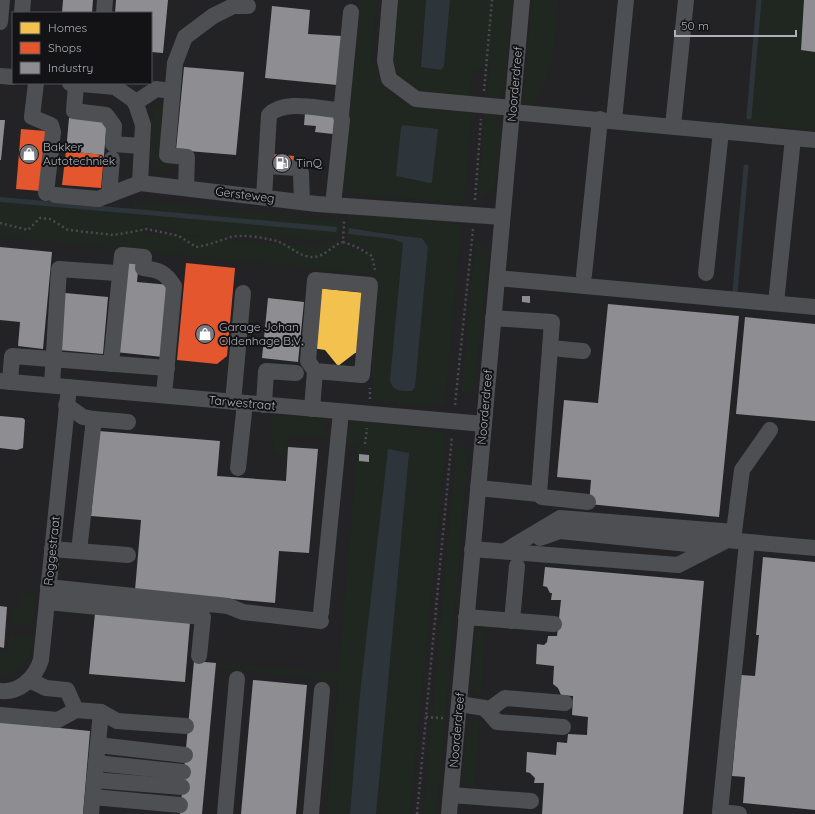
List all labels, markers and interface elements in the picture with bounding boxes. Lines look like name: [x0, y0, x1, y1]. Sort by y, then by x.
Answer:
legend: [12, 12, 152, 84]
scale bar: [675, 12, 796, 38]
text: 50 m: [681, 18, 709, 33]
text: Homes: [48, 20, 88, 35]
text: Shops: [48, 40, 82, 55]
street label: Noorderdreef: [504, 45, 525, 122]
text: Industry: [48, 60, 93, 75]
place label: Bakker Autotechniek: [43, 139, 115, 168]
shop icon: Bakker Autotechniek: [18, 143, 40, 165]
fuel station icon: TinQ: [271, 152, 293, 174]
place label: TinQ: [296, 155, 323, 170]
street label: Gersteweg: [215, 183, 275, 206]
place label: Garage Johan Oldenhage B.V.: [219, 319, 303, 348]
shop icon: Garage Johan Oldenhage B.V.: [194, 323, 216, 345]
street label: Noorderdreef: [474, 368, 495, 445]
street label: Tarwestraat: [208, 392, 276, 413]
street label: Roggestraat: [40, 516, 63, 586]
street label: Noorderdreef: [446, 691, 467, 768]

